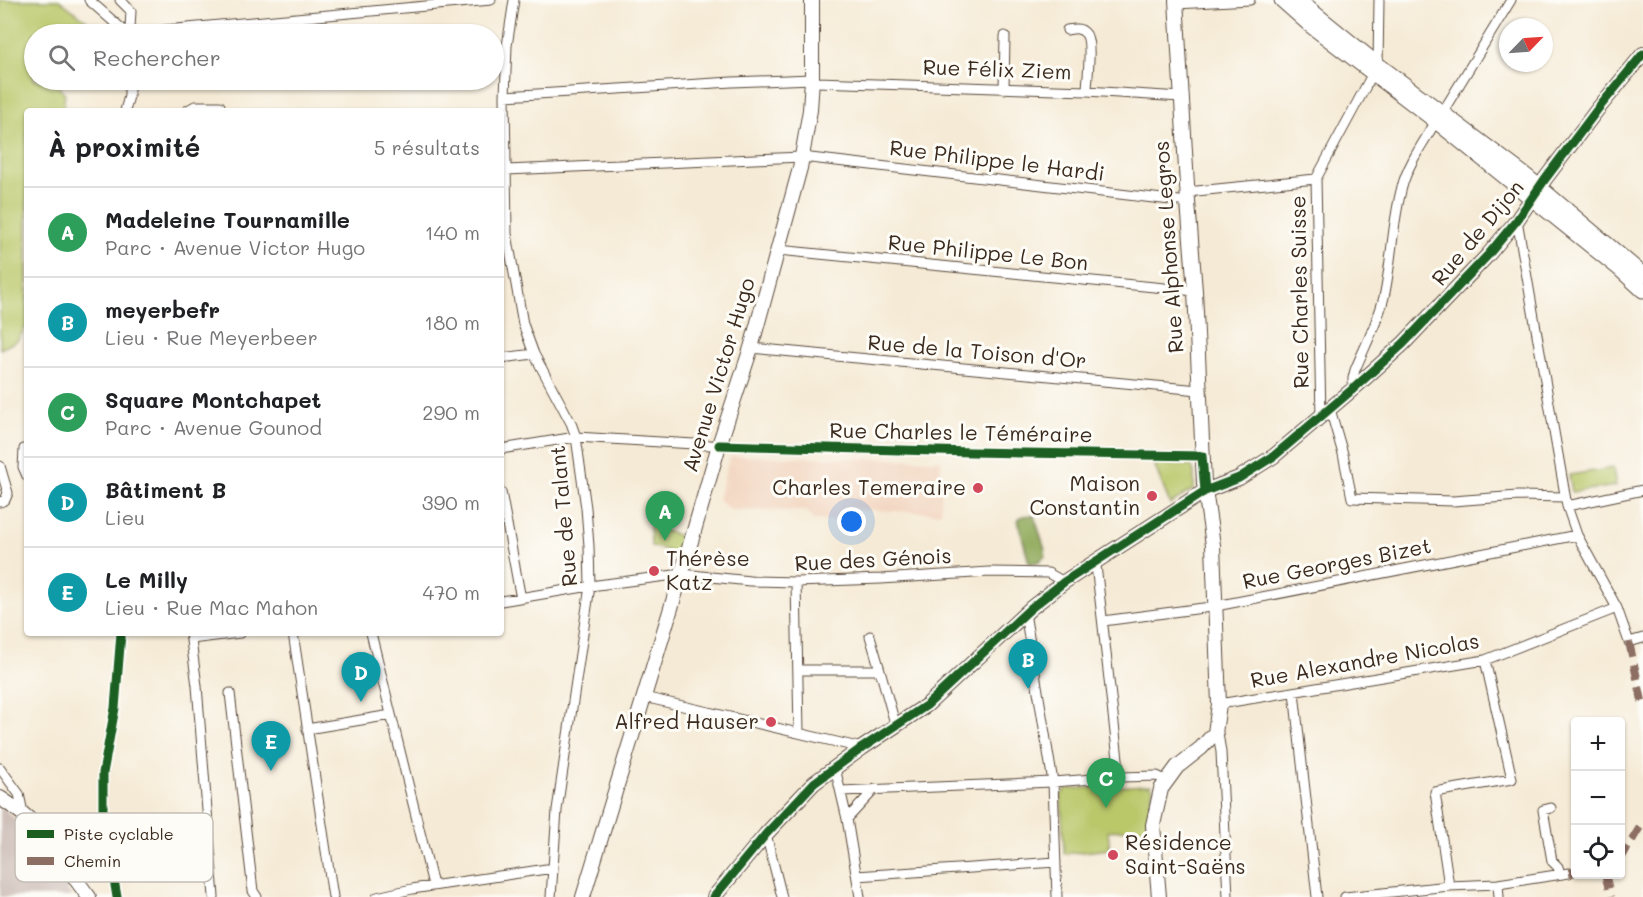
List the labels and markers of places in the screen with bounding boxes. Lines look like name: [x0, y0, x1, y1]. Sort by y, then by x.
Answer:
place label: Maison Constantin: [1029, 469, 1140, 520]
place label: Charles Temeraire: [772, 473, 966, 500]
marker: Charles Temeraire: [971, 481, 985, 495]
marker: Maison Constantin: [1145, 489, 1159, 503]
pin: A: [646, 492, 684, 541]
place label: Thérèse Katz: [666, 544, 750, 595]
marker: Thérèse Katz: [647, 564, 661, 578]
pin: B: [1008, 640, 1048, 689]
pin: D: [342, 652, 380, 702]
place label: Alfred Hauser: [614, 707, 759, 734]
marker: Alfred Hauser: [764, 715, 778, 729]
pin: E: [252, 722, 290, 771]
pin: C: [1086, 758, 1126, 808]
place label: Résidence Saint-Saëns: [1125, 828, 1246, 879]
marker: Résidence Saint-Saëns: [1106, 848, 1120, 862]

